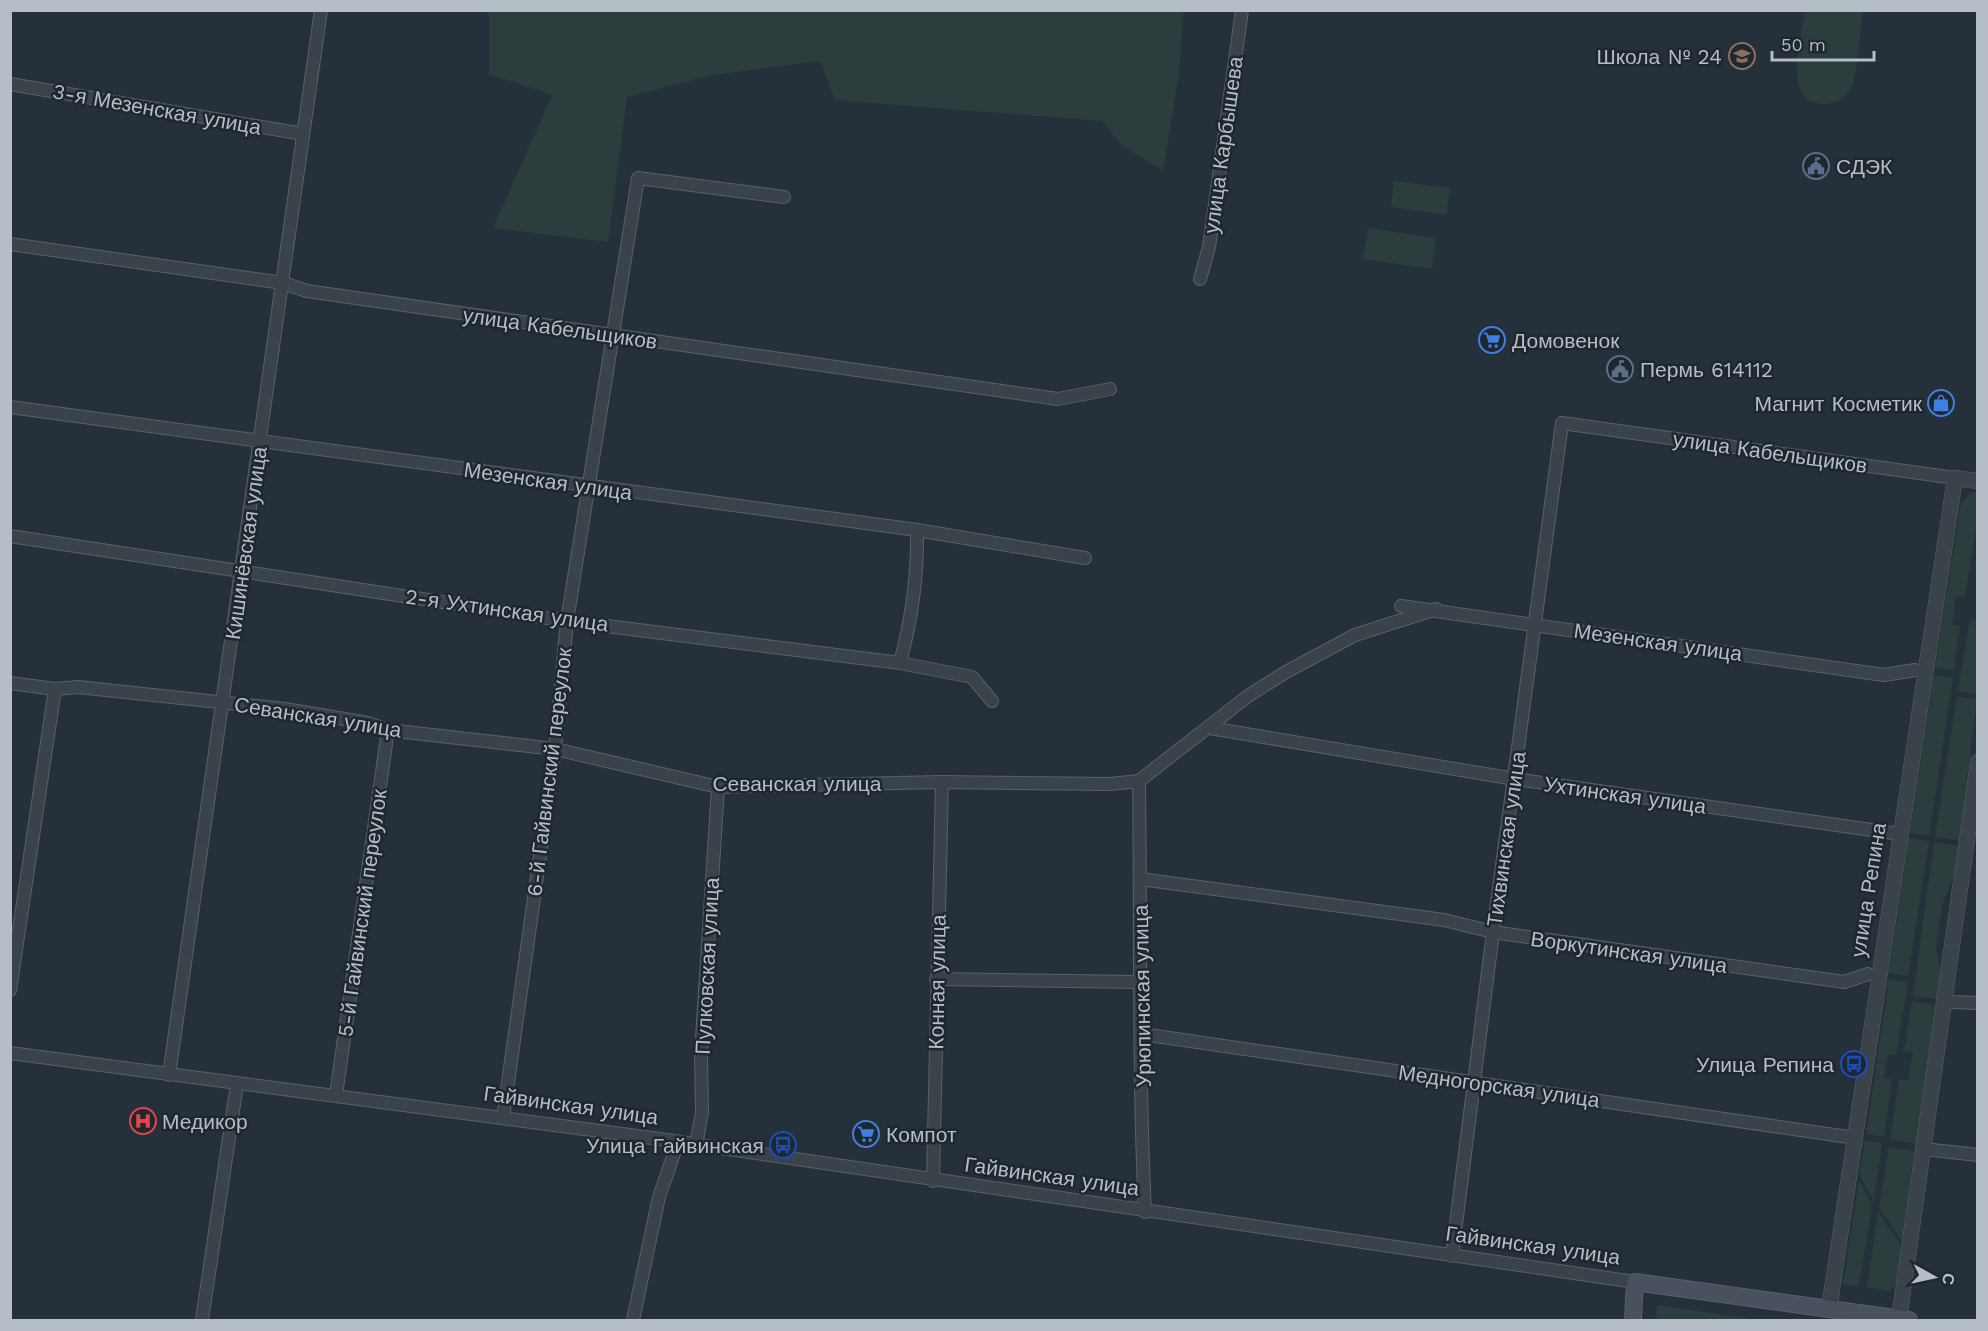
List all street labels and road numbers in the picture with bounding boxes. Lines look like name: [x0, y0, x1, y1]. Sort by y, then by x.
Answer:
street label: улица Карбышева: [1198, 54, 1248, 235]
street label: 3-я Мезенская улица: [51, 78, 263, 140]
street label: улица Кабельщиков: [461, 302, 659, 354]
street label: улица Кабельщиков: [1671, 426, 1869, 478]
street label: Кишинёвская улица: [220, 444, 272, 641]
street label: Мезенская улица: [462, 457, 634, 505]
street label: 2-я Ухтинская улица: [404, 583, 610, 637]
street label: Мезенская улица: [1572, 618, 1744, 666]
street label: 6-й Гайвинский переулок: [521, 645, 577, 898]
street label: Севанская улица: [233, 691, 404, 743]
street label: Тихвинская улица: [1481, 749, 1531, 928]
street label: Севанская улица: [712, 771, 882, 796]
street label: Ухтинская улица: [1542, 771, 1708, 819]
street label: 5-й Гайвинский переулок: [332, 787, 392, 1038]
street label: улица Репина: [1845, 821, 1891, 959]
street label: Пулковская улица: [690, 876, 724, 1055]
street label: Урюпинская улица: [1128, 904, 1156, 1088]
street label: Конная улица: [923, 914, 951, 1050]
street label: Воркутинская улица: [1529, 926, 1729, 978]
street label: Медногорская улица: [1397, 1059, 1602, 1113]
street label: Гайвинская улица: [482, 1080, 660, 1130]
street label: Гайвинская улица: [963, 1151, 1141, 1201]
street label: Гайвинская улица: [1444, 1220, 1622, 1270]

